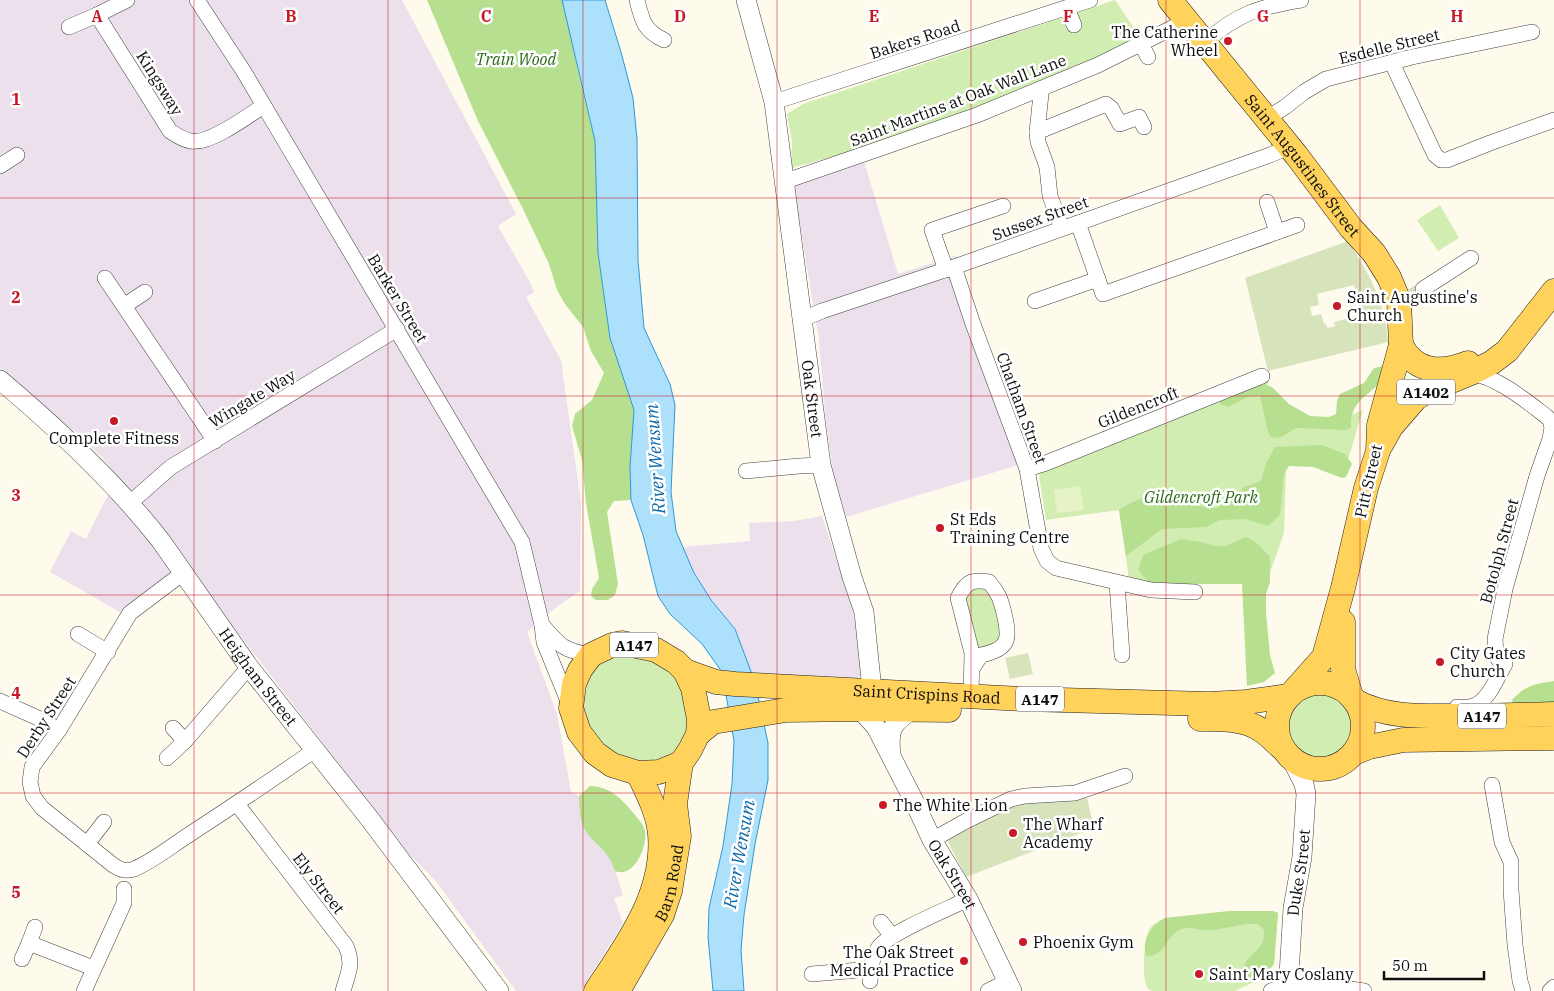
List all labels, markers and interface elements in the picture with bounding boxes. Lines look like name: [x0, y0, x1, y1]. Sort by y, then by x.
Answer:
text: A: [91, 6, 103, 26]
text: B: [285, 6, 297, 26]
text: C: [481, 6, 491, 26]
text: D: [674, 6, 686, 26]
text: E: [869, 6, 879, 26]
text: F: [1063, 6, 1073, 26]
text: G: [1257, 6, 1269, 26]
text: H: [1451, 6, 1464, 26]
street label: Bakers Road: [867, 15, 963, 63]
place label: The Catherine Wheel: [1111, 22, 1218, 60]
street label: Esdelle Street: [1337, 24, 1442, 68]
marker: The Catherine Wheel: [1222, 35, 1234, 47]
street label: Kingsway: [132, 47, 188, 119]
park label: Train Wood: [476, 49, 557, 69]
street label: Saint Martins at Oak Wall Lane: [847, 49, 1069, 151]
text: 1: [11, 89, 21, 109]
street label: Saint Augustines Street: [1241, 90, 1364, 241]
street label: Sussex Street: [989, 191, 1091, 245]
street label: Barker Street: [364, 250, 432, 346]
text: 2: [11, 287, 21, 307]
place label: Saint Augustine's Church: [1347, 287, 1477, 325]
marker: Saint Augustine's Church: [1331, 300, 1343, 312]
street label: Chatham Street: [993, 350, 1052, 467]
street label: Oak Street: [797, 359, 827, 439]
street label: Wingate Way: [205, 364, 299, 432]
road number: A1402: [1397, 380, 1455, 404]
street label: Gildencroft: [1095, 382, 1182, 432]
water label: River Wensum: [640, 403, 670, 516]
marker: Complete Fitness: [108, 415, 120, 427]
place label: Complete Fitness: [49, 428, 179, 448]
street label: Pitt Street: [1350, 442, 1386, 520]
text: 3: [11, 485, 21, 505]
park label: Gildencroft Park: [1144, 487, 1258, 507]
street label: Botolph Street: [1475, 496, 1523, 606]
place label: St Eds Training Centre: [950, 509, 1069, 547]
marker: St Eds Training Centre: [934, 522, 946, 534]
street label: Heigham Street: [215, 624, 302, 730]
road number: A147: [610, 632, 658, 658]
place label: City Gates Church: [1450, 643, 1526, 681]
marker: City Gates Church: [1434, 656, 1446, 668]
street label: Derby Street: [12, 672, 80, 762]
street label: Saint Crispins Road: [852, 680, 1001, 708]
text: 4: [11, 683, 21, 703]
road number: A147: [1016, 686, 1064, 712]
road number: A147: [1458, 704, 1506, 728]
place label: The White Lion: [893, 795, 1008, 815]
water label: River Wensum: [718, 798, 760, 911]
marker: The White Lion: [877, 799, 889, 811]
place label: The Wharf Academy: [1023, 814, 1104, 852]
marker: The Wharf Academy: [1007, 827, 1019, 839]
street label: Duke Street: [1283, 828, 1314, 917]
street label: Oak Street: [924, 835, 981, 912]
street label: Barn Road: [650, 842, 688, 925]
street label: Ely Street: [289, 848, 349, 918]
text: 5: [11, 882, 21, 902]
place label: Phoenix Gym: [1033, 932, 1134, 952]
marker: Phoenix Gym: [1017, 936, 1029, 948]
place label: The Oak Street Medical Practice: [830, 942, 954, 980]
scale bar: [1384, 948, 1484, 980]
marker: The Oak Street Medical Practice: [958, 955, 970, 967]
text: 50 m: [1392, 956, 1428, 975]
place label: Saint Mary Coslany: [1209, 964, 1354, 984]
marker: Saint Mary Coslany: [1193, 968, 1205, 980]

